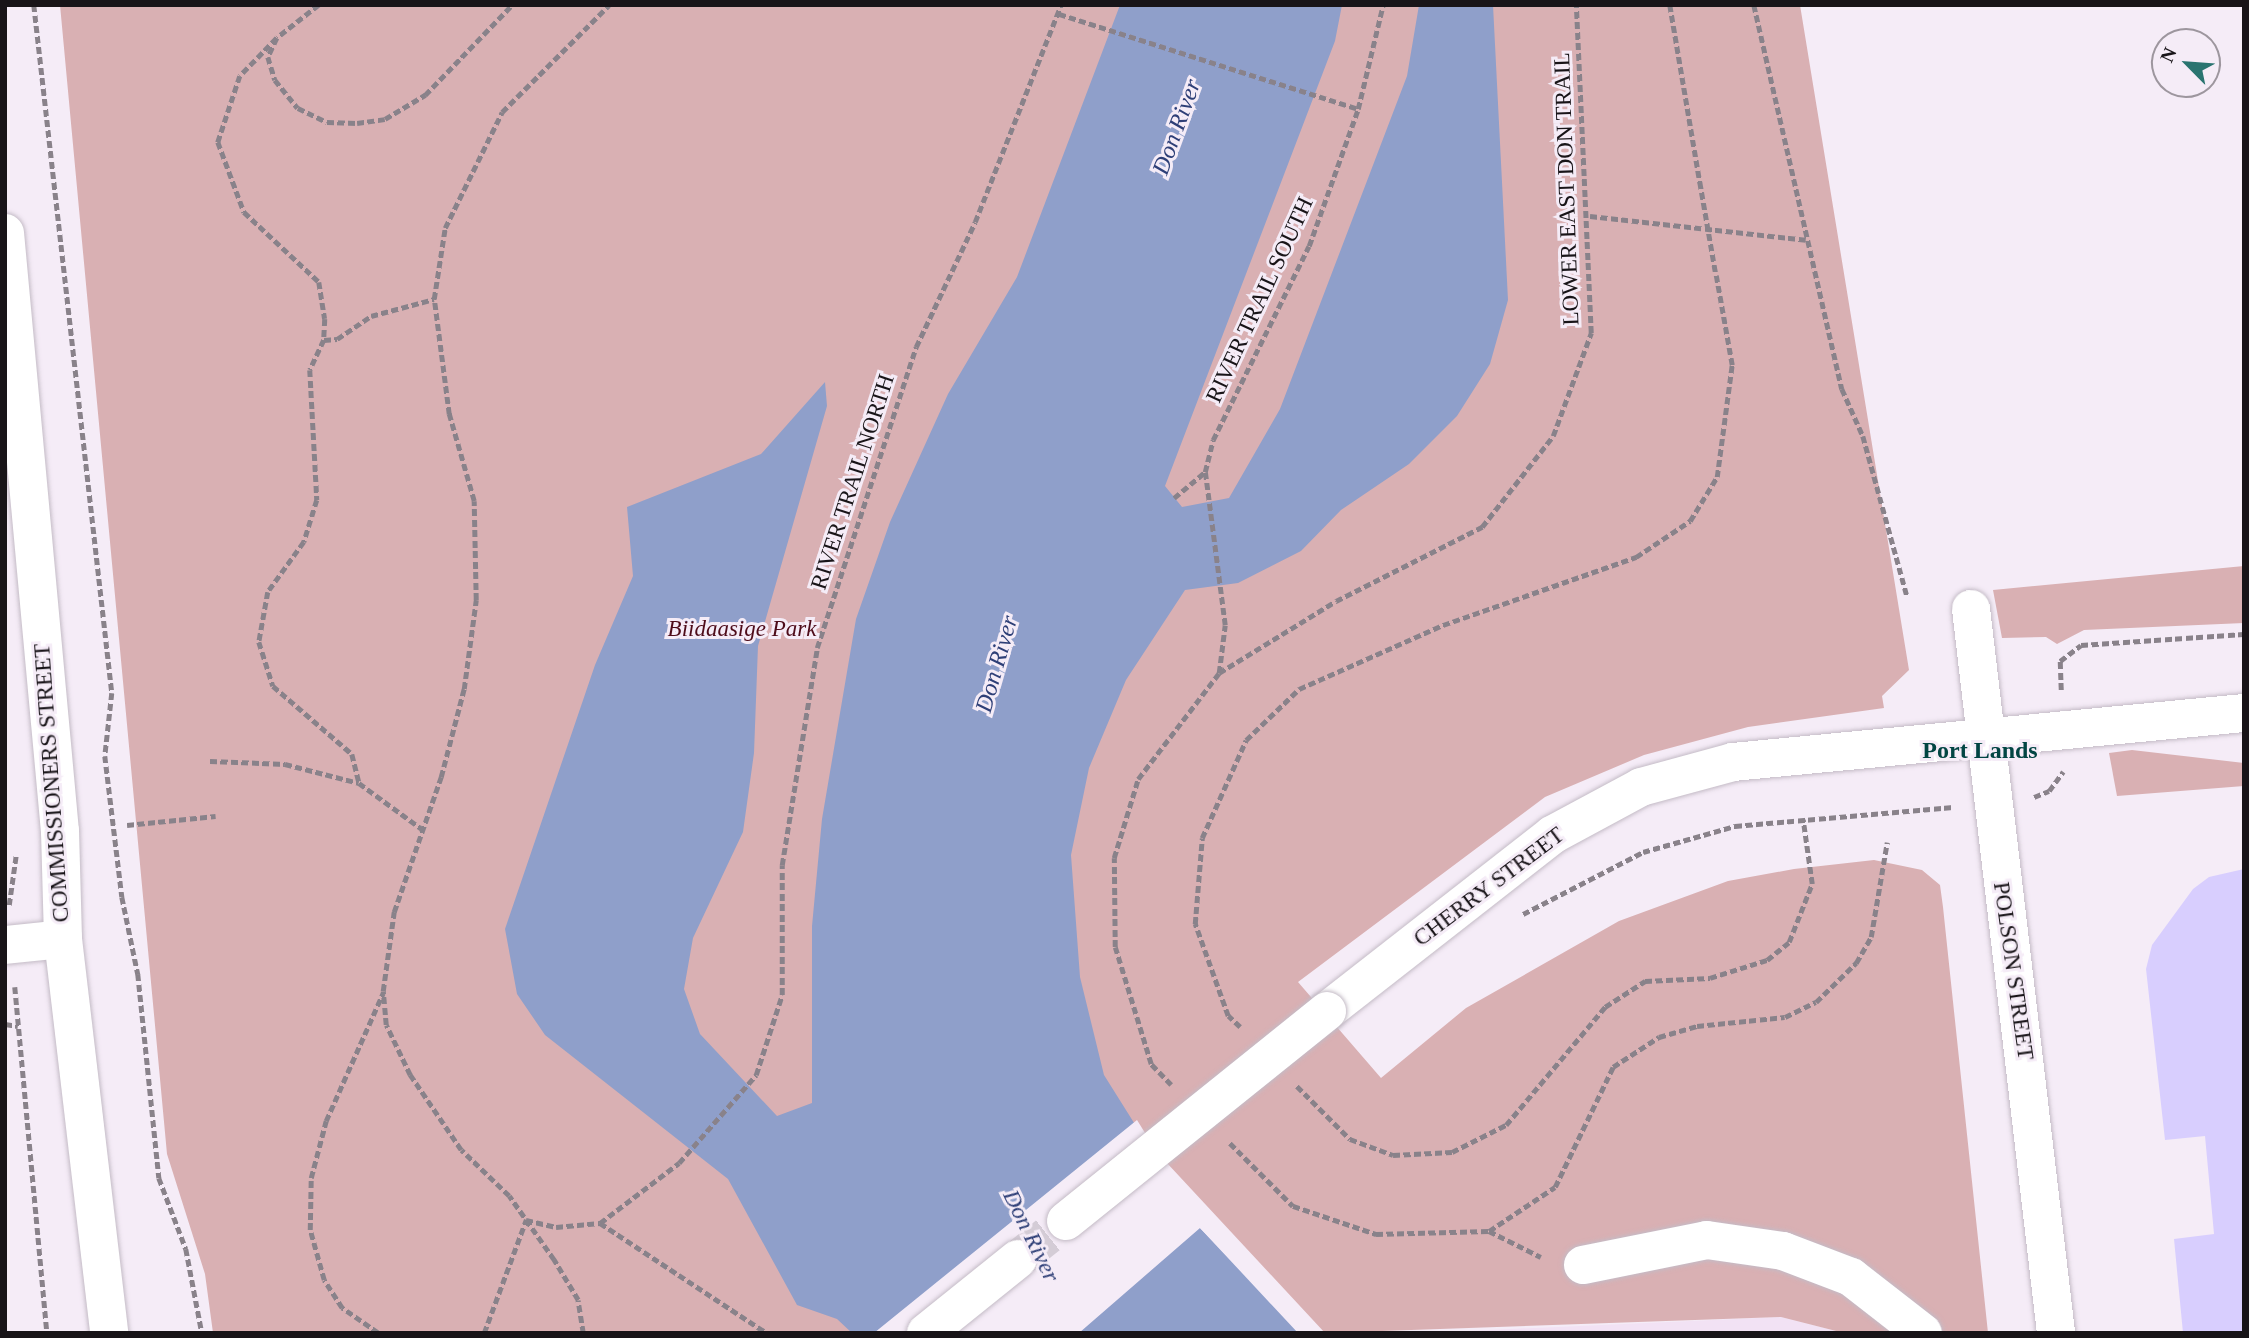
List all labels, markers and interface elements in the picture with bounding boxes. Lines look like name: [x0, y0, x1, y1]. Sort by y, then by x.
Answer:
north arrow: [2151, 28, 2221, 98]
text: N: [2156, 44, 2181, 65]
street label: LOWER EAST DON TRAIL: [1548, 52, 1586, 326]
water label: Don River: [1146, 75, 1208, 179]
street label: RIVER TRAIL SOUTH: [1200, 192, 1320, 408]
street label: RIVER TRAIL NORTH: [805, 370, 901, 594]
water label: Don River: [969, 612, 1025, 716]
park label: Biidaasige Park: [668, 615, 816, 643]
street label: COMMISSIONERS STREET: [28, 643, 76, 923]
district label: Port Lands: [1922, 737, 2038, 765]
street label: CHERRY STREET: [1408, 821, 1570, 953]
street label: POLSON STREET: [1987, 880, 2039, 1062]
water label: Don River: [996, 1185, 1066, 1287]

